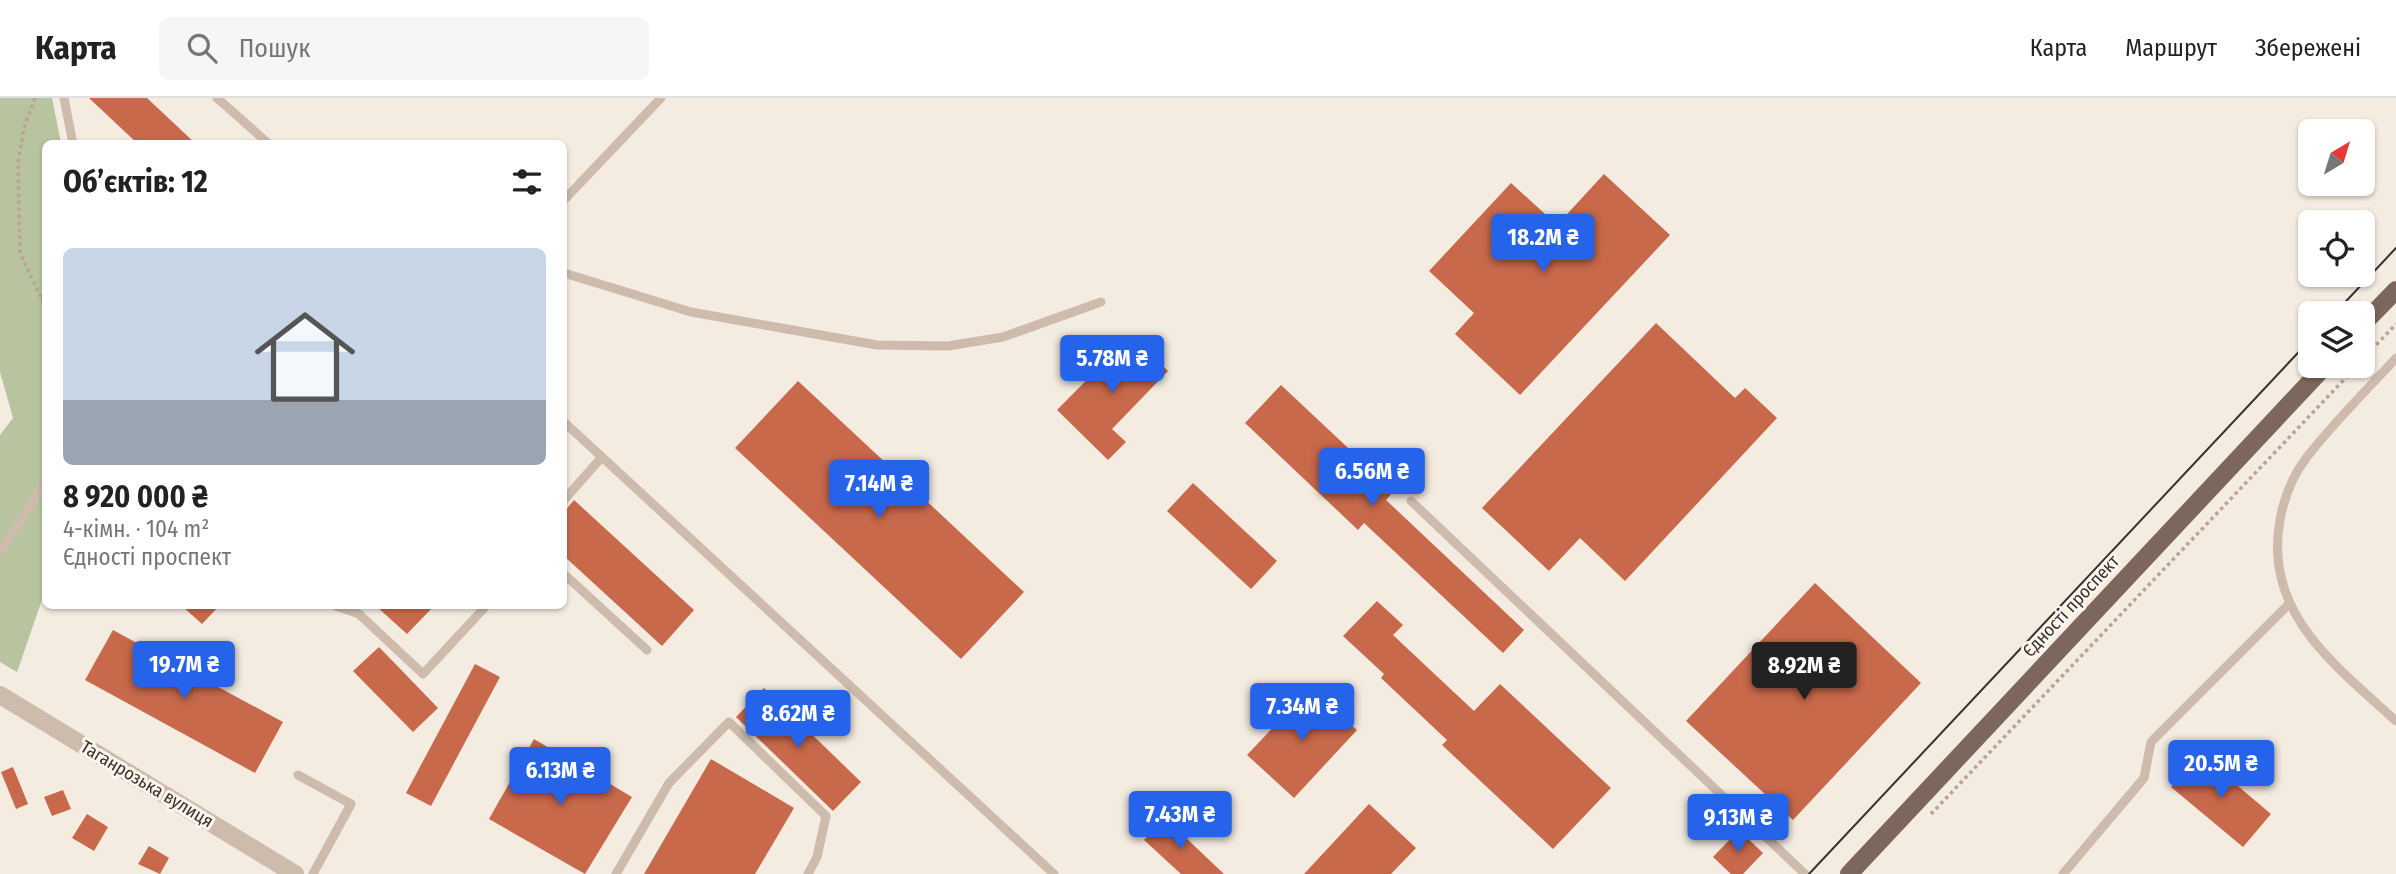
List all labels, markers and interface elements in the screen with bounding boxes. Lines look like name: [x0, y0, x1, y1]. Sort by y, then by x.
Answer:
search box: [159, 17, 649, 80]
text: Карта: [35, 28, 117, 68]
icon: search: [183, 29, 221, 67]
text: Пошук: [239, 33, 310, 64]
text: Карта: [2030, 34, 2087, 62]
text: Маршрут: [2125, 34, 2217, 62]
text: Збережені: [2255, 34, 2361, 62]
north arrow: [2298, 119, 2375, 196]
map controls: [2298, 119, 2375, 378]
icon: filters: [508, 163, 546, 201]
text: Об’єктів: 12: [63, 164, 208, 200]
button: locate: [2298, 210, 2375, 287]
pin: 18.2M ₴: [1478, 214, 1608, 274]
text: 18.2M ₴: [1507, 223, 1579, 251]
icon: home: [242, 294, 368, 420]
button: layers: [2298, 301, 2375, 378]
pin: 5.78M ₴: [1047, 336, 1177, 395]
text: 5.78M ₴: [1076, 344, 1148, 372]
pin: 6.56M ₴: [1307, 448, 1437, 508]
text: 6.56M ₴: [1335, 457, 1409, 485]
pin: 7.14M ₴: [814, 460, 944, 520]
text: 7.14M ₴: [845, 469, 913, 497]
text: 8 920 000 ₴: [63, 479, 208, 515]
text: 4-кімн. · 104 m²: [63, 515, 209, 543]
text: Єдності проспект: [63, 543, 231, 571]
street label: Єдності проспект: [2018, 550, 2124, 662]
pin: 19.7M ₴: [119, 642, 249, 701]
pin: 8.92M ₴: [1739, 642, 1869, 702]
text: 19.7M ₴: [149, 650, 219, 678]
text: 8.92M ₴: [1768, 651, 1840, 679]
pin: 7.34M ₴: [1237, 684, 1367, 743]
pin: 8.62M ₴: [733, 690, 863, 750]
text: 7.34M ₴: [1266, 692, 1338, 720]
text: 8.62M ₴: [761, 699, 835, 727]
street label: Таганрозька вулиця: [77, 736, 217, 832]
pin: 20.5M ₴: [2156, 740, 2286, 800]
pin: 6.13M ₴: [495, 748, 625, 807]
text: 20.5M ₴: [2184, 749, 2258, 777]
text: 6.13M ₴: [525, 756, 595, 784]
pin: 7.43M ₴: [1115, 792, 1245, 851]
pin: 9.13M ₴: [1673, 794, 1803, 854]
text: 7.43M ₴: [1145, 800, 1215, 828]
text: 9.13M ₴: [1704, 803, 1772, 831]

